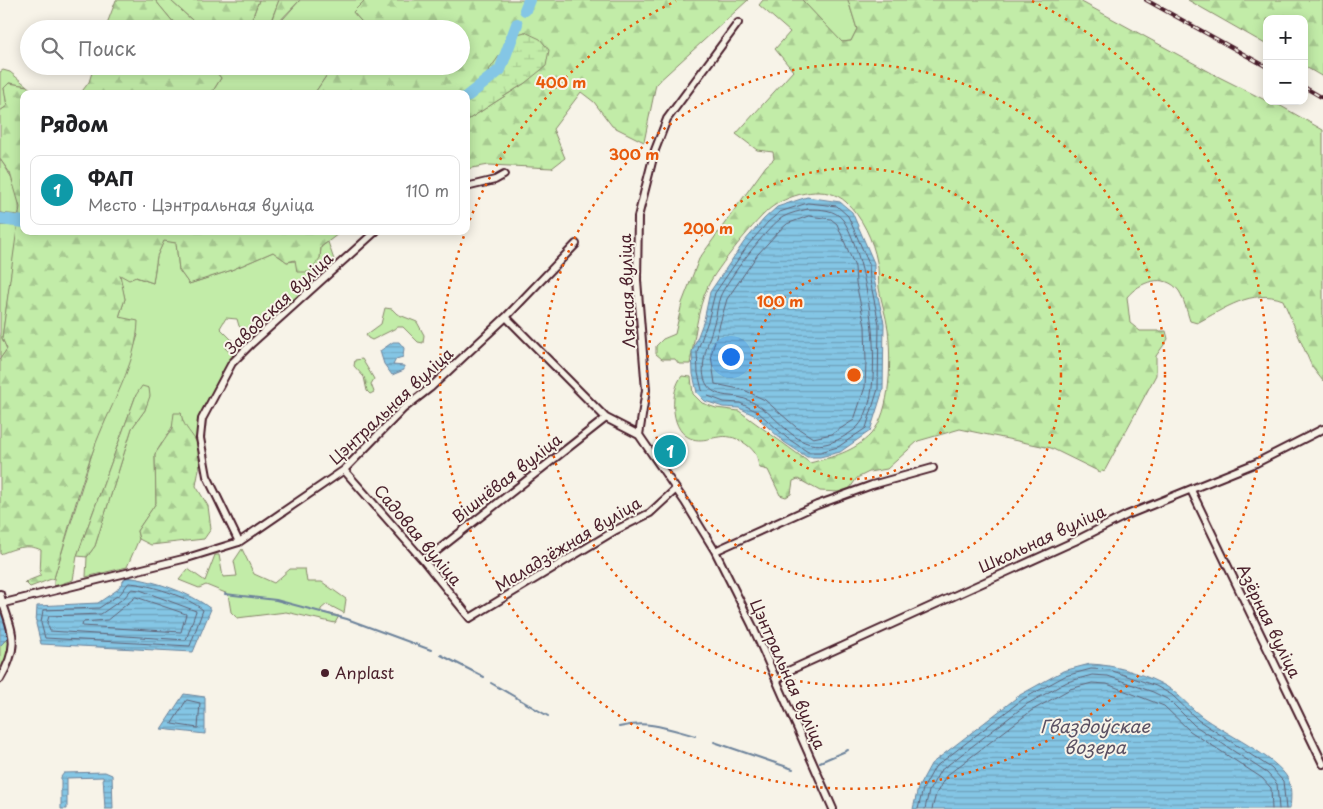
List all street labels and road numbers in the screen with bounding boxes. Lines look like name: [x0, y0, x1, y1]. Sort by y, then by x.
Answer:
street label: Лясная вуліца: [612, 233, 640, 349]
street label: Заводская вуліца: [219, 245, 338, 359]
street label: Цэнтральная вуліца: [323, 341, 458, 469]
street label: Вішнёвая вуліца: [446, 427, 567, 528]
street label: Садовая вуліца: [369, 479, 468, 590]
street label: Маладзёжная вуліца: [490, 490, 645, 596]
street label: Школьная вуліца: [974, 498, 1109, 578]
street label: Азёрная вуліца: [1232, 560, 1308, 682]
street label: Цэнтральная вуліца: [745, 594, 833, 753]

